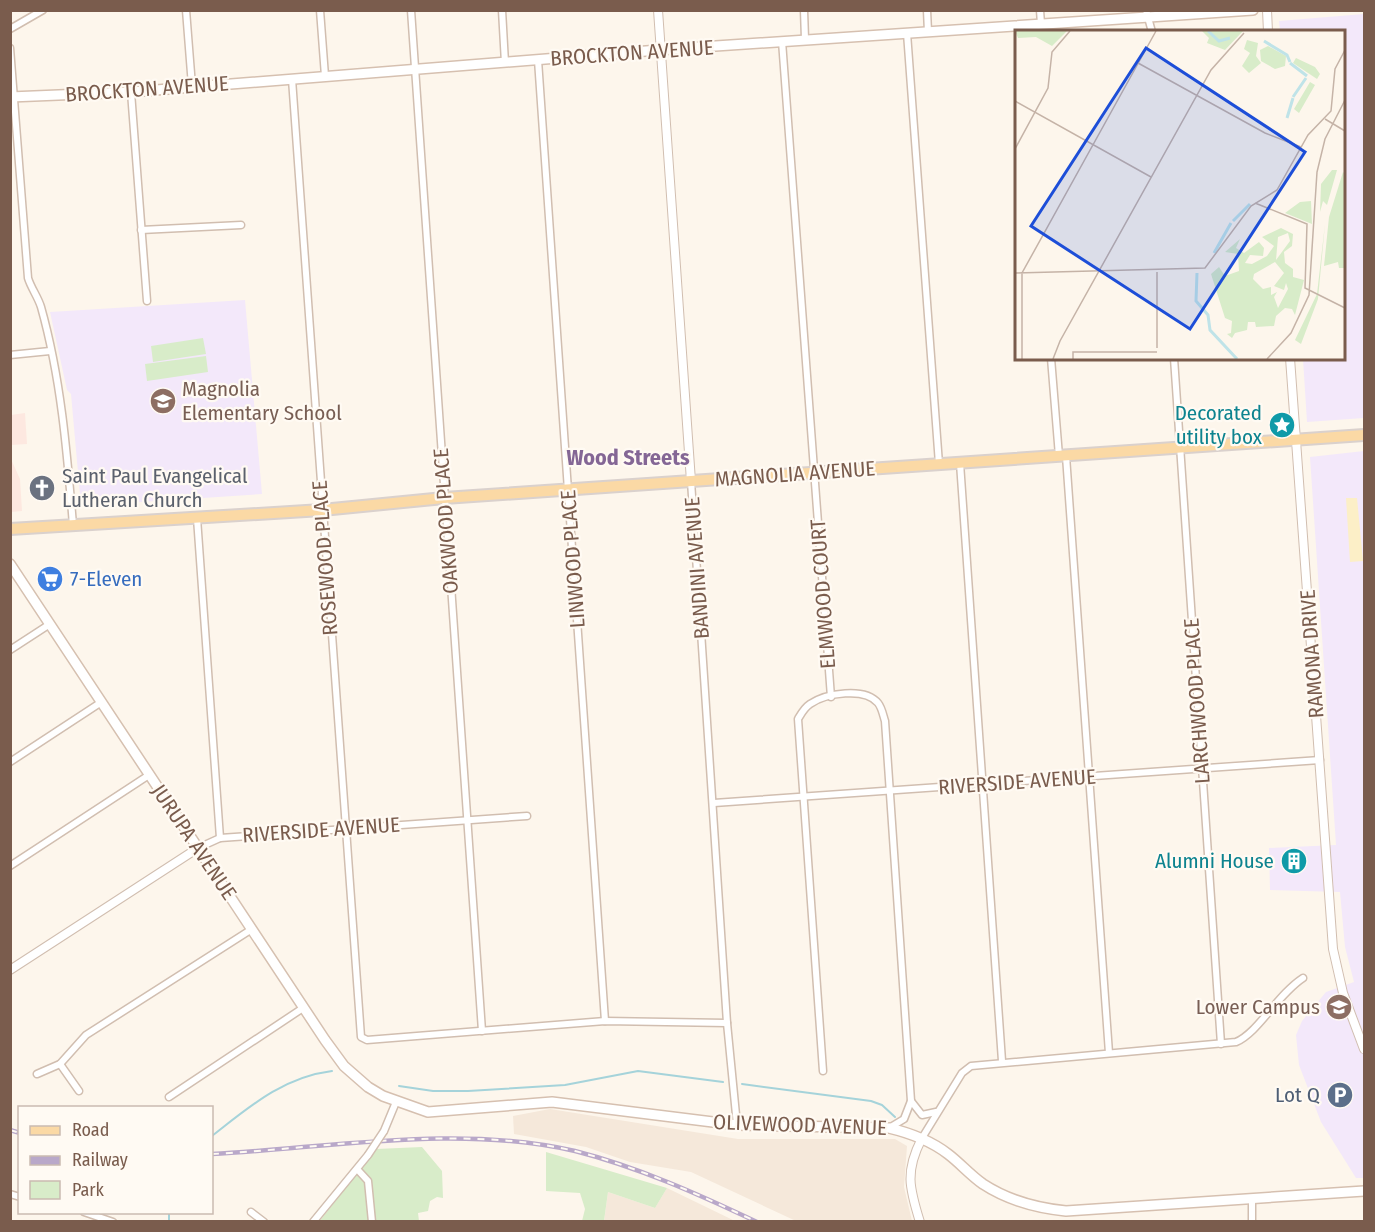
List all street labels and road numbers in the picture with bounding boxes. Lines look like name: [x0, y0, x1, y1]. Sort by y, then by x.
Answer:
street label: BROCKTON AVENUE: [549, 34, 715, 72]
street label: BROCKTON AVENUE: [64, 70, 230, 108]
street label: OAKWOOD PLACE: [428, 447, 464, 595]
street label: MAGNOLIA AVENUE: [714, 455, 876, 493]
street label: ROSEWOOD PLACE: [307, 479, 343, 637]
street label: LINWOOD PLACE: [555, 489, 591, 629]
street label: BANDINI AVENUE: [679, 496, 715, 640]
street label: ELMWOOD COURT: [805, 518, 841, 670]
street label: RAMONA DRIVE: [1295, 589, 1329, 719]
street label: LARCHWOOD PLACE: [1178, 617, 1216, 785]
street label: RIVERSIDE AVENUE: [937, 764, 1097, 800]
street label: JURUPA AVENUE: [146, 779, 242, 905]
street label: RIVERSIDE AVENUE: [241, 812, 401, 848]
street label: OLIVEWOOD AVENUE: [713, 1109, 888, 1141]

